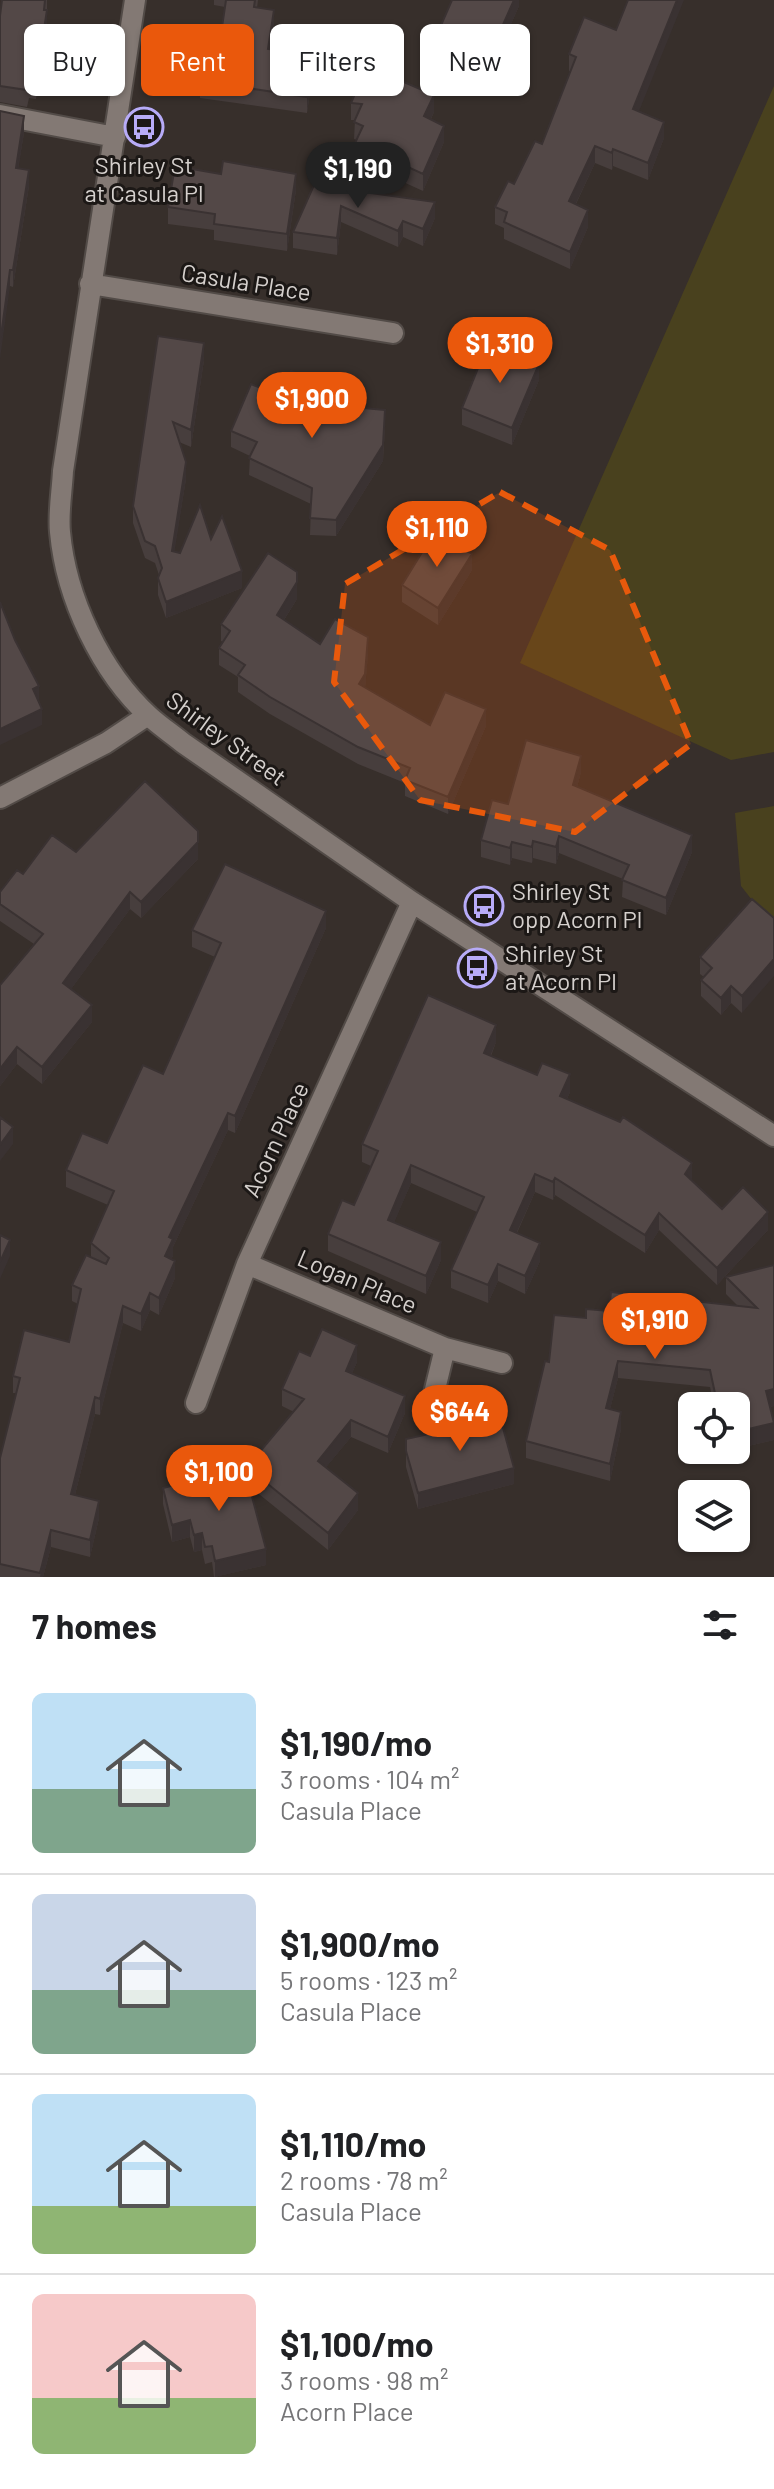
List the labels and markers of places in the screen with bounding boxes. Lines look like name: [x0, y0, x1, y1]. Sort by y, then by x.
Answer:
bus stop icon: Shirley St at Casula Pl: [123, 106, 165, 148]
pin: $1,190: [293, 142, 423, 210]
place label: Shirley St at Casula Pl: [84, 150, 204, 207]
pin: $1,310: [435, 317, 565, 385]
pin: $1,900: [247, 372, 377, 440]
pin: $1,110: [372, 501, 502, 569]
place label: Shirley St opp Acorn Pl: [512, 876, 642, 933]
bus stop icon: Shirley St opp Acorn Pl: [463, 885, 505, 927]
place label: Shirley St at Acorn Pl: [505, 938, 617, 995]
bus stop icon: Shirley St at Acorn Pl: [456, 947, 498, 989]
pin: $1,910: [590, 1293, 720, 1361]
pin: $644: [413, 1385, 507, 1453]
pin: $1,100: [154, 1445, 284, 1513]

